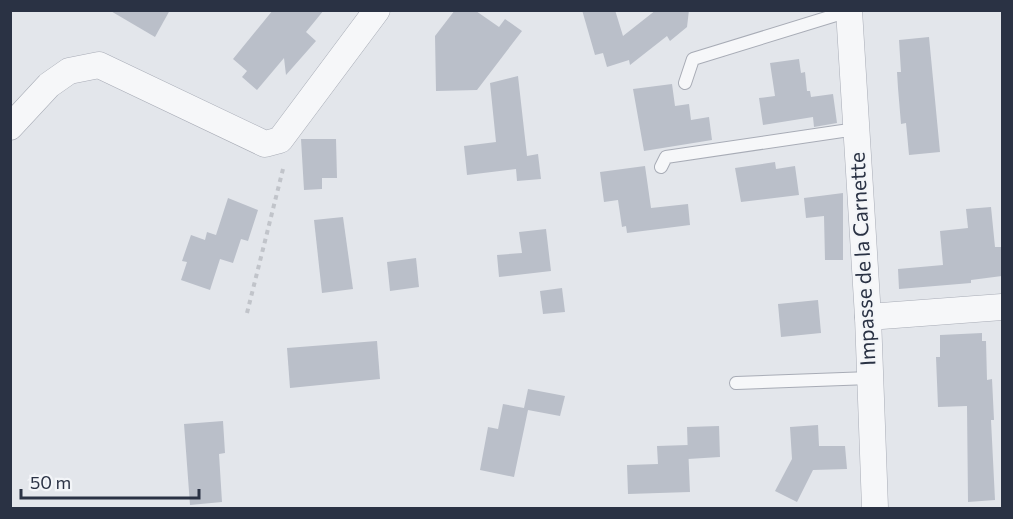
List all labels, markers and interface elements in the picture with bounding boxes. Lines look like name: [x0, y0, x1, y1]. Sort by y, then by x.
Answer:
street label: Impasse de la Carnette: [843, 151, 880, 367]
scale bar: [21, 462, 200, 500]
text: 50 m: [30, 471, 71, 493]

